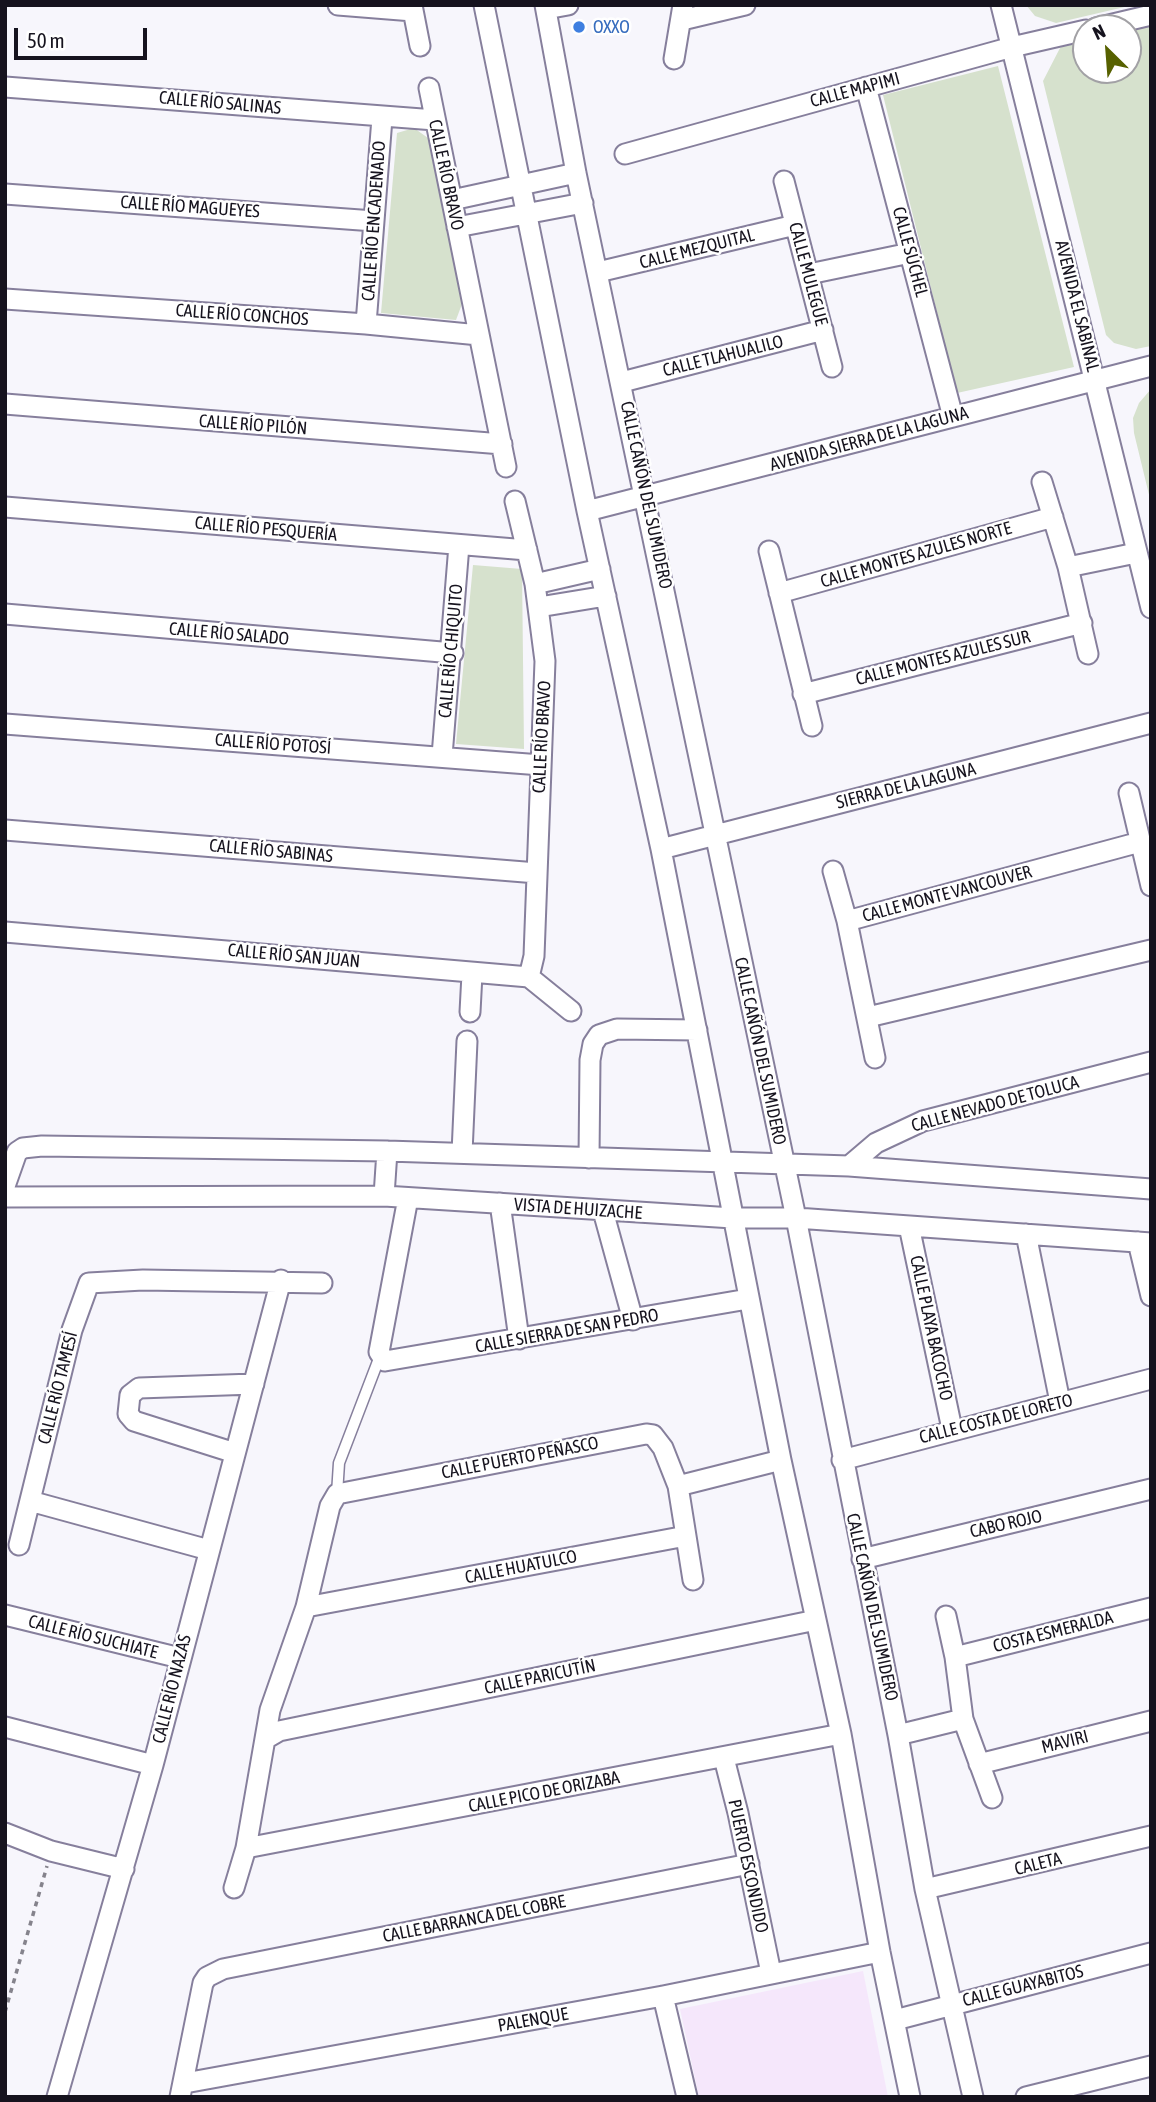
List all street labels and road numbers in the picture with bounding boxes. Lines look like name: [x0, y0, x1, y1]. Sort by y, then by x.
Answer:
street label: CALLE MAPIMI: [808, 68, 902, 112]
street label: CALLE RÍO SALINAS: [158, 87, 282, 119]
street label: CALLE RÍO BRAVO: [424, 118, 468, 232]
street label: CALLE RÍO ENCADENADO: [358, 140, 390, 302]
street label: CALLE RÍO MAGUEYES: [120, 191, 260, 223]
street label: CALLE SÚCHEL: [888, 205, 932, 299]
street label: CALLE MULEGUE: [784, 220, 832, 328]
street label: CALLE MEZQUITAL: [637, 224, 757, 274]
street label: AVENIDA EL SABINAL: [1050, 238, 1104, 374]
street label: CALLE RÍO CONCHOS: [175, 300, 309, 330]
street label: CALLE TLAHUALILO: [661, 331, 785, 381]
street label: CALLE CAÑÓN DEL SUMIDERO: [616, 399, 676, 591]
street label: AVENIDA SIERRA DE LA LAGUNA: [767, 402, 971, 476]
street label: CALLE RÍO PILÓN: [198, 410, 308, 440]
street label: CALLE RÍO PESQUERÍA: [194, 512, 338, 546]
street label: CALLE MONTES AZULES NORTE: [818, 517, 1014, 593]
street label: CALLE RÍO CHIQUITO: [434, 583, 468, 719]
street label: CALLE RÍO SALADO: [168, 618, 290, 650]
street label: CALLE MONTES AZULES SUR: [853, 626, 1033, 690]
street label: CALLE RÍO BRAVO: [528, 680, 556, 794]
street label: CALLE RÍO POTOSÍ: [214, 729, 332, 759]
street label: SIERRA DE LA LAGUNA: [834, 758, 978, 814]
street label: CALLE RÍO SABINAS: [208, 835, 334, 867]
street label: CALLE MONTE VANCOUVER: [860, 861, 1034, 927]
street label: CALLE RÍO SAN JUAN: [227, 939, 361, 973]
street label: CALLE CAÑÓN DEL SUMIDERO: [730, 955, 790, 1147]
street label: CALLE NEVADO DE TOLUCA: [909, 1071, 1081, 1137]
street label: VISTA DE HUIZACHE: [513, 1194, 643, 1224]
street label: CALLE PLAYA BACOCHO: [905, 1253, 957, 1403]
street label: CALLE SIERRA DE SAN PEDRO: [474, 1304, 660, 1358]
street label: CALLE RÍO TAMESÍ: [34, 1329, 82, 1447]
street label: CALLE COSTA DE LORETO: [917, 1389, 1075, 1449]
street label: CALLE PUERTO PEÑASCO: [440, 1432, 600, 1484]
street label: CABO ROJO: [968, 1505, 1044, 1543]
street label: CALLE CAÑÓN DEL SUMIDERO: [842, 1511, 902, 1703]
street label: CALLE HUATULCO: [463, 1546, 579, 1588]
street label: COSTA ESMERALDA: [991, 1607, 1115, 1657]
street label: CALLE RÍO SUCHIATE: [26, 1610, 160, 1664]
street label: CALLE RÍO NAZAS: [148, 1632, 196, 1746]
street label: CALLE PARICUTÍN: [482, 1655, 598, 1699]
street label: MAVIRI: [1039, 1726, 1091, 1758]
street label: CALLE PICO DE ORIZABA: [467, 1767, 621, 1817]
street label: PUERTO ESCONDIDO: [723, 1797, 773, 1935]
street label: CALETA: [1012, 1848, 1064, 1880]
street label: CALLE BARRANCA DEL COBRE: [381, 1891, 567, 1947]
street label: CALLE GUAYABITOS: [960, 1961, 1086, 2011]
street label: PALENQUE: [496, 2003, 570, 2037]

